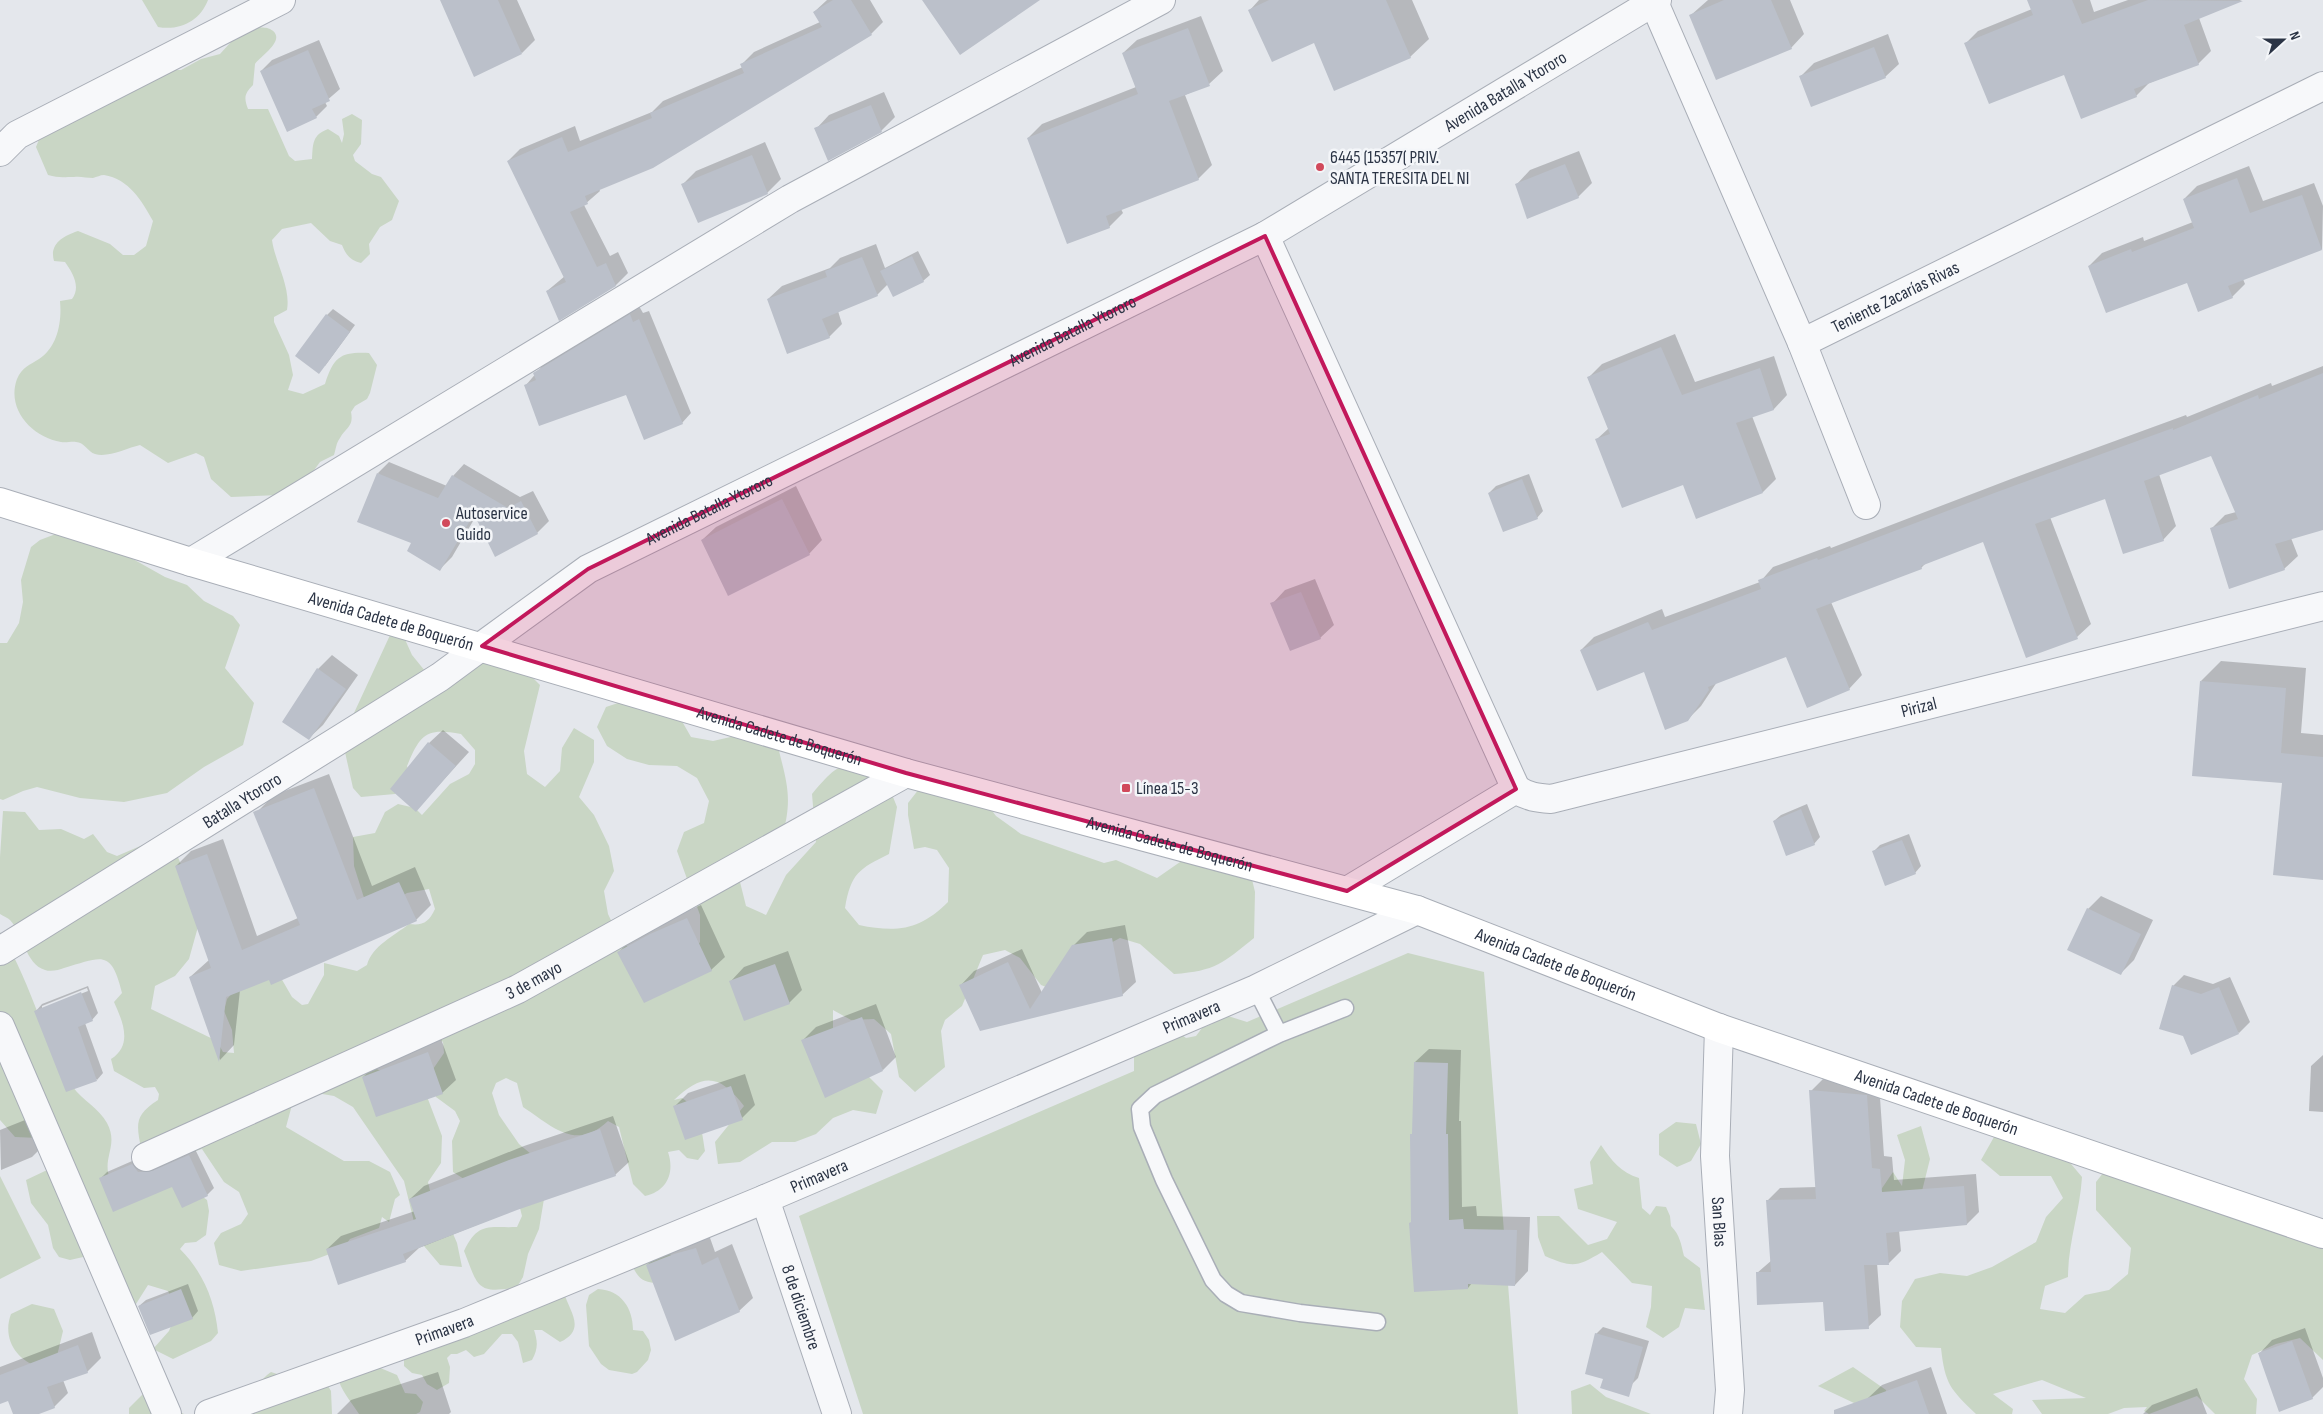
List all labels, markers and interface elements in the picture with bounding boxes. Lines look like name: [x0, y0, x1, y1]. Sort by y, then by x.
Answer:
north arrow: [2258, 15, 2308, 65]
text: N: [2285, 29, 2304, 42]
street label: Avenida Batalla Ytororo: [1440, 47, 1570, 137]
place label: 6445 (15357( PRIV. SANTA TERESITA DEL NI: [1330, 147, 1469, 189]
marker: 6445 (15357( PRIV. SANTA TERESITA DEL NI: [1314, 161, 1326, 173]
street label: Teniente Zacarías Rivas: [1828, 257, 1963, 337]
street label: Avenida Batalla Ytororo: [1005, 291, 1139, 371]
street label: Avenida Batalla Ytororo: [641, 469, 776, 550]
place label: Autoservice Guido: [455, 503, 528, 545]
marker: Autoservice Guido: [440, 517, 452, 529]
street label: Avenida Cadete de Boquerón: [305, 587, 476, 655]
street label: Pirizal: [1899, 692, 1939, 722]
street label: Avenida Cadete de Boquerón: [694, 701, 865, 770]
street label: Batalla Ytororo: [199, 768, 285, 833]
place label: Línea 15-3: [1136, 778, 1198, 799]
marker: Línea 15-3: [1120, 782, 1132, 794]
street label: Avenida Cadete de Boquerón: [1084, 811, 1255, 876]
street label: Avenida Cadete de Boquerón: [1472, 923, 1640, 1005]
street label: 3 de mayo: [502, 956, 565, 1004]
street label: Primavera: [1159, 995, 1223, 1038]
street label: Avenida Cadete de Boquerón: [1851, 1064, 2021, 1140]
street label: Primavera: [787, 1154, 851, 1197]
street label: San Blas: [1707, 1196, 1731, 1247]
street label: 8 de diciembre: [777, 1262, 825, 1352]
street label: Primavera: [412, 1310, 477, 1350]

